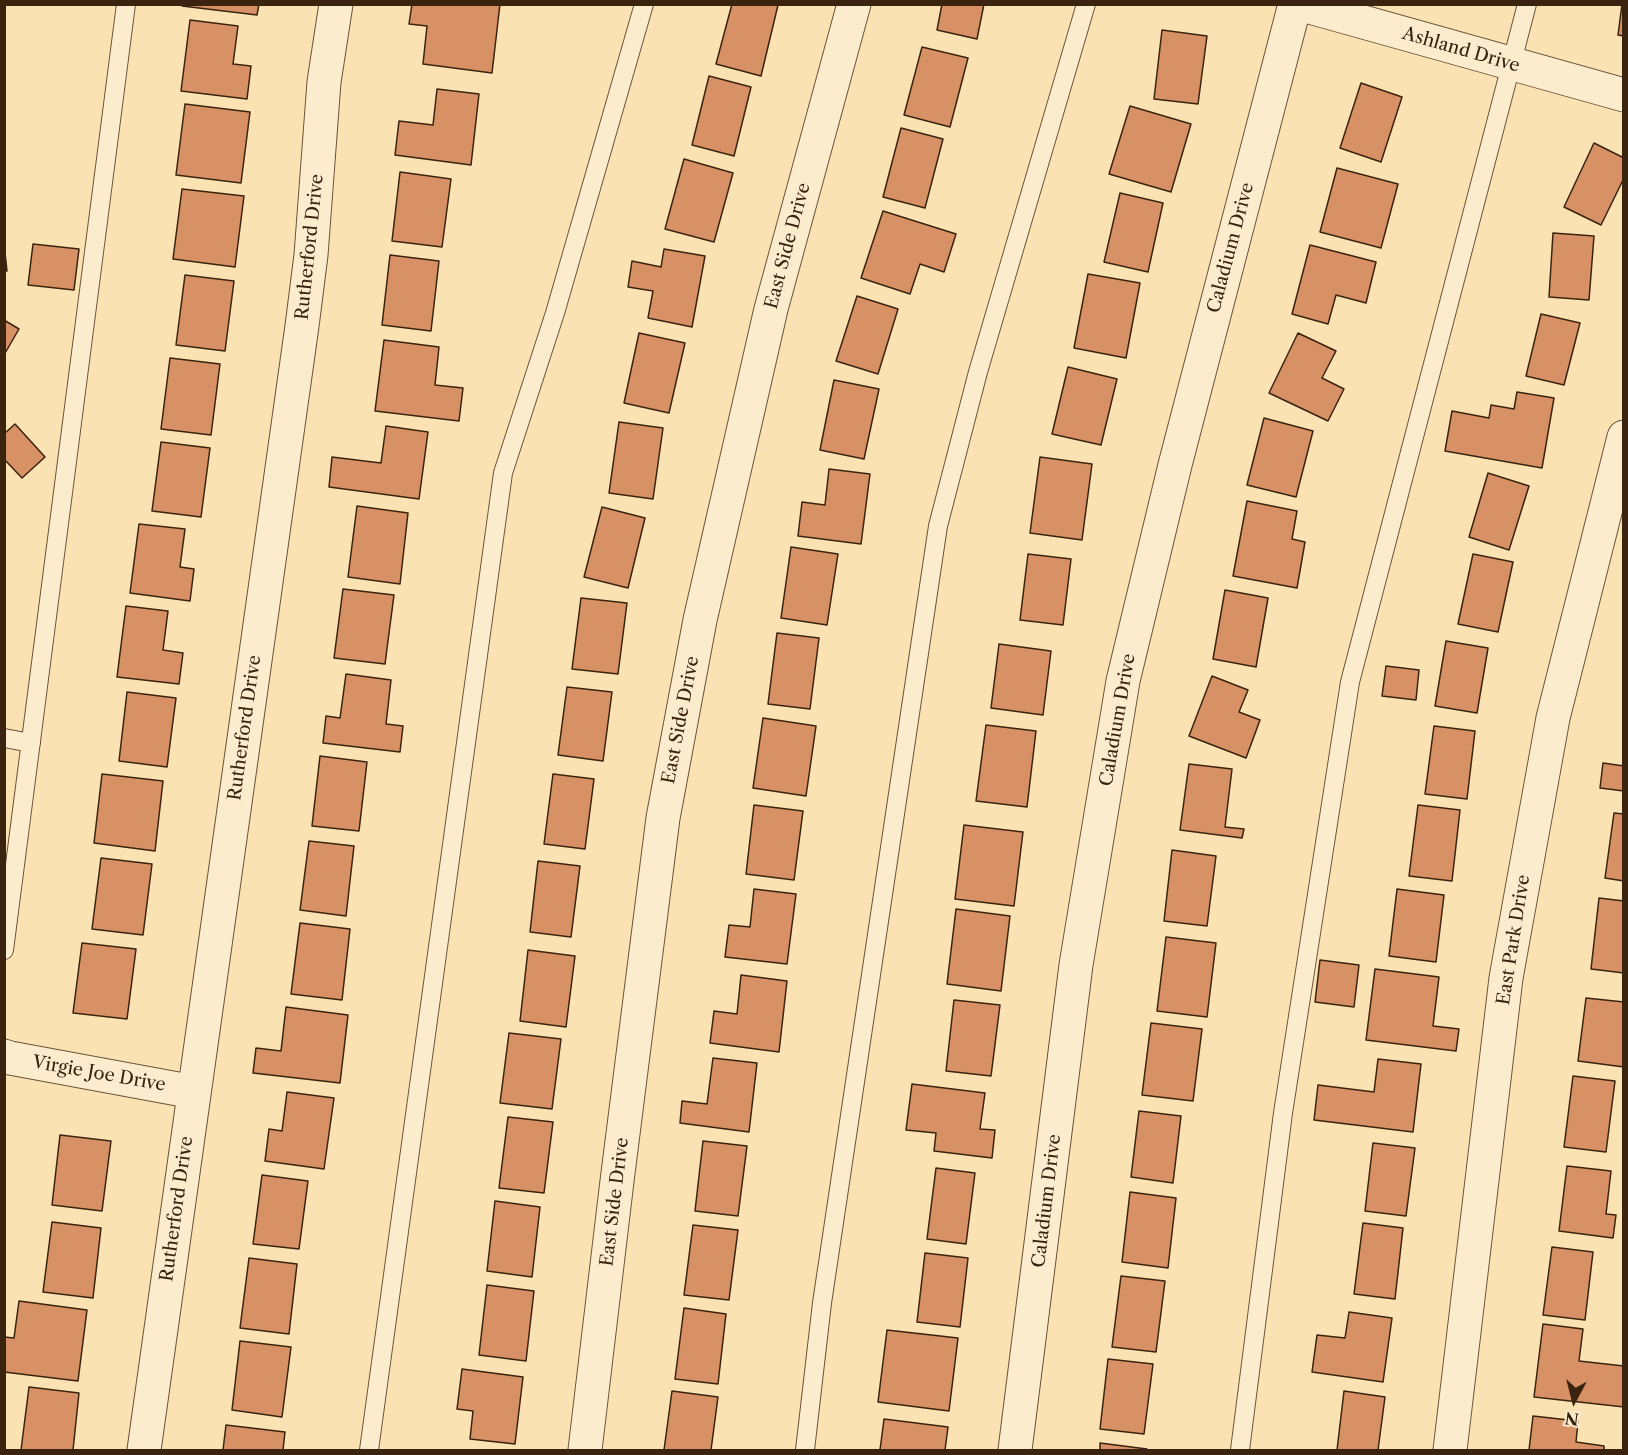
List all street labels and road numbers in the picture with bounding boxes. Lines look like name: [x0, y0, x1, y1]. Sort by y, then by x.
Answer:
street label: Ashland Drive: [1400, 23, 1522, 77]
street label: Rutherford Drive: [292, 173, 328, 321]
street label: Caladium Drive: [1203, 180, 1259, 316]
street label: East Side Drive: [761, 181, 815, 311]
street label: Caladium Drive: [1096, 652, 1140, 788]
street label: Rutherford Drive: [224, 654, 266, 802]
street label: East Side Drive: [658, 654, 704, 786]
street label: East Park Drive: [1493, 873, 1535, 1007]
street label: Virgie Joe Drive: [31, 1052, 167, 1096]
street label: Caladium Drive: [1028, 1133, 1066, 1269]
street label: Rutherford Drive: [156, 1135, 198, 1283]
street label: East Side Drive: [596, 1136, 634, 1268]

